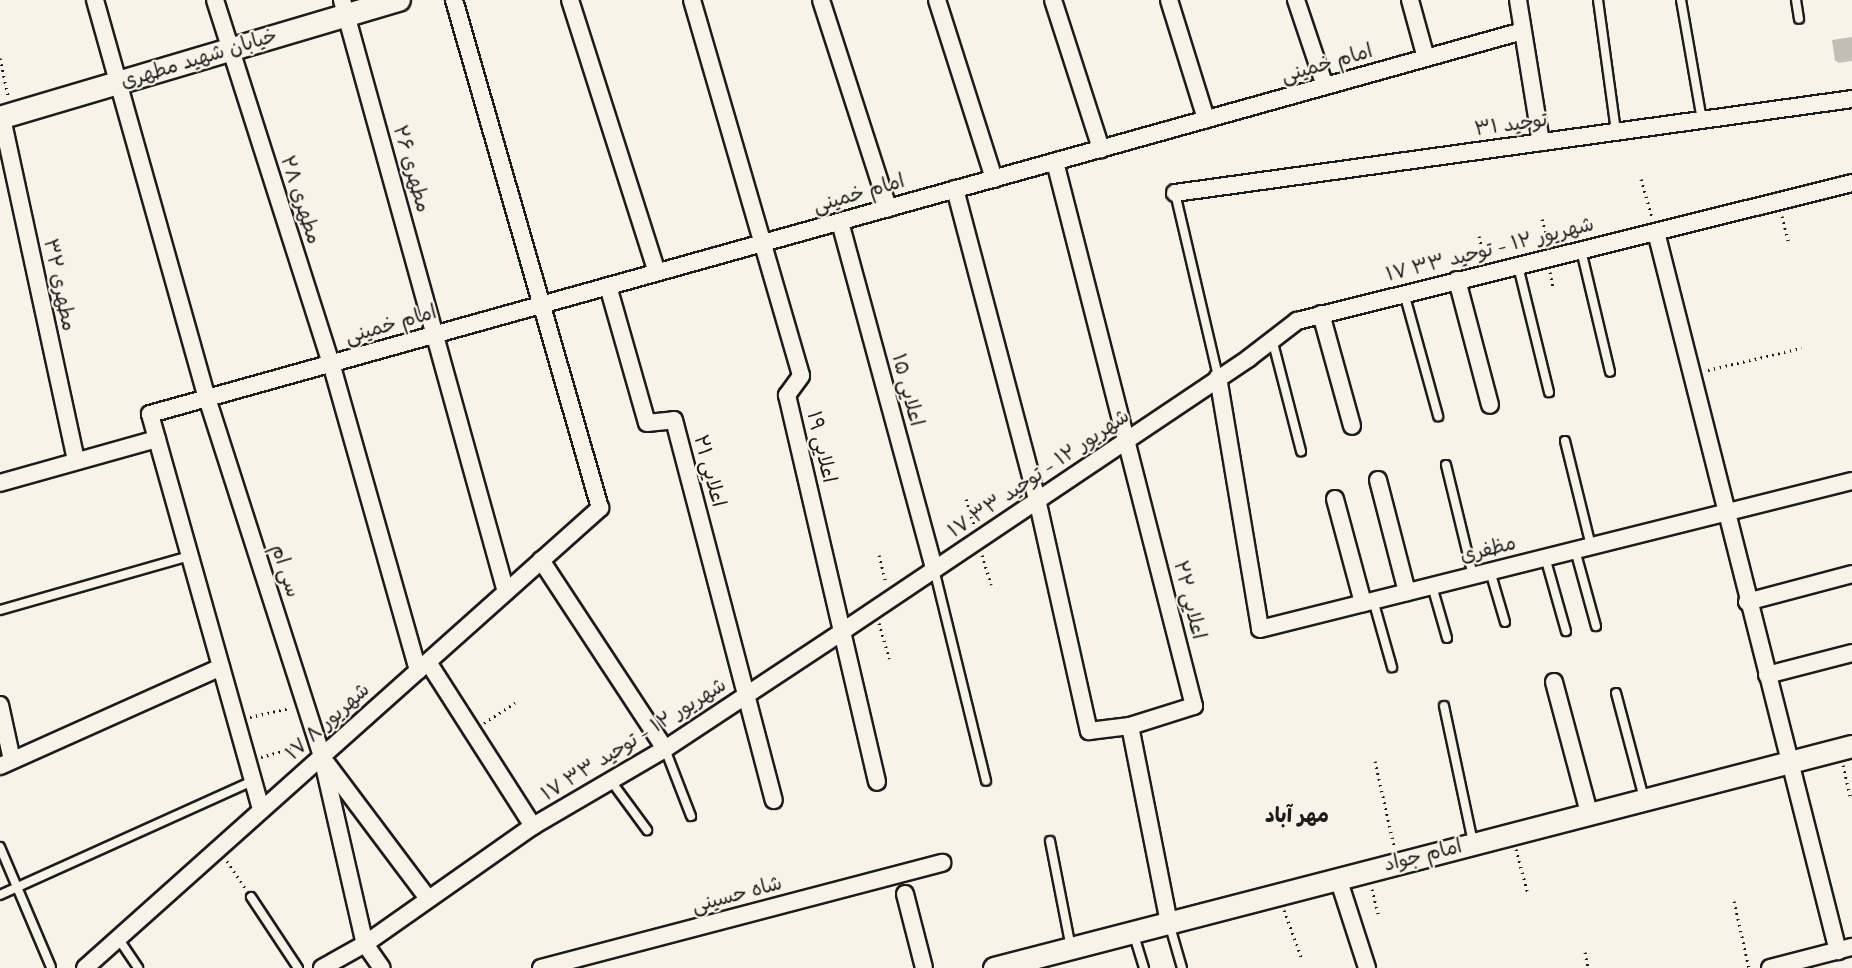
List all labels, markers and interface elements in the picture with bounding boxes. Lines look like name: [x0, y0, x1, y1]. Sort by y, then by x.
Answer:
street label: خیابان شهید مطهری: [118, 24, 280, 94]
street label: امام خمینی: [1278, 39, 1376, 89]
street label: توحید ۳۱: [1473, 108, 1549, 142]
street label: مطهری ۲۶: [387, 123, 435, 215]
street label: مطهری ۲۸: [274, 153, 326, 247]
street label: امام خمینی: [810, 169, 908, 219]
street label: ۱۷ شهریور ۱۲ - توحید ۳۳: [1384, 213, 1596, 287]
street label: مطهری ۳۲: [37, 237, 81, 333]
street label: امام خمینی: [342, 300, 440, 350]
street label: اعلایی ۱۵: [886, 351, 928, 429]
street label: ۱۷ شهریور ۱۲ - توحید ۳۳: [944, 404, 1134, 544]
street label: اعلایی ۱۹: [801, 409, 841, 485]
street label: اعلایی ۲۱: [688, 432, 730, 510]
street label: مظفری: [1458, 531, 1518, 569]
street label: سی ام: [265, 542, 305, 600]
street label: اعلایی ۲۲: [1168, 558, 1210, 642]
street label: ۱۷ شهریور ۱۲ - توحید ۳۳: [537, 673, 731, 807]
street label: ۱۷ شهریور ۸: [281, 678, 375, 766]
district label: مهر آباد: [1265, 803, 1329, 829]
street label: امام جواد: [1381, 835, 1465, 877]
street label: شاه حسینی: [689, 871, 785, 919]

